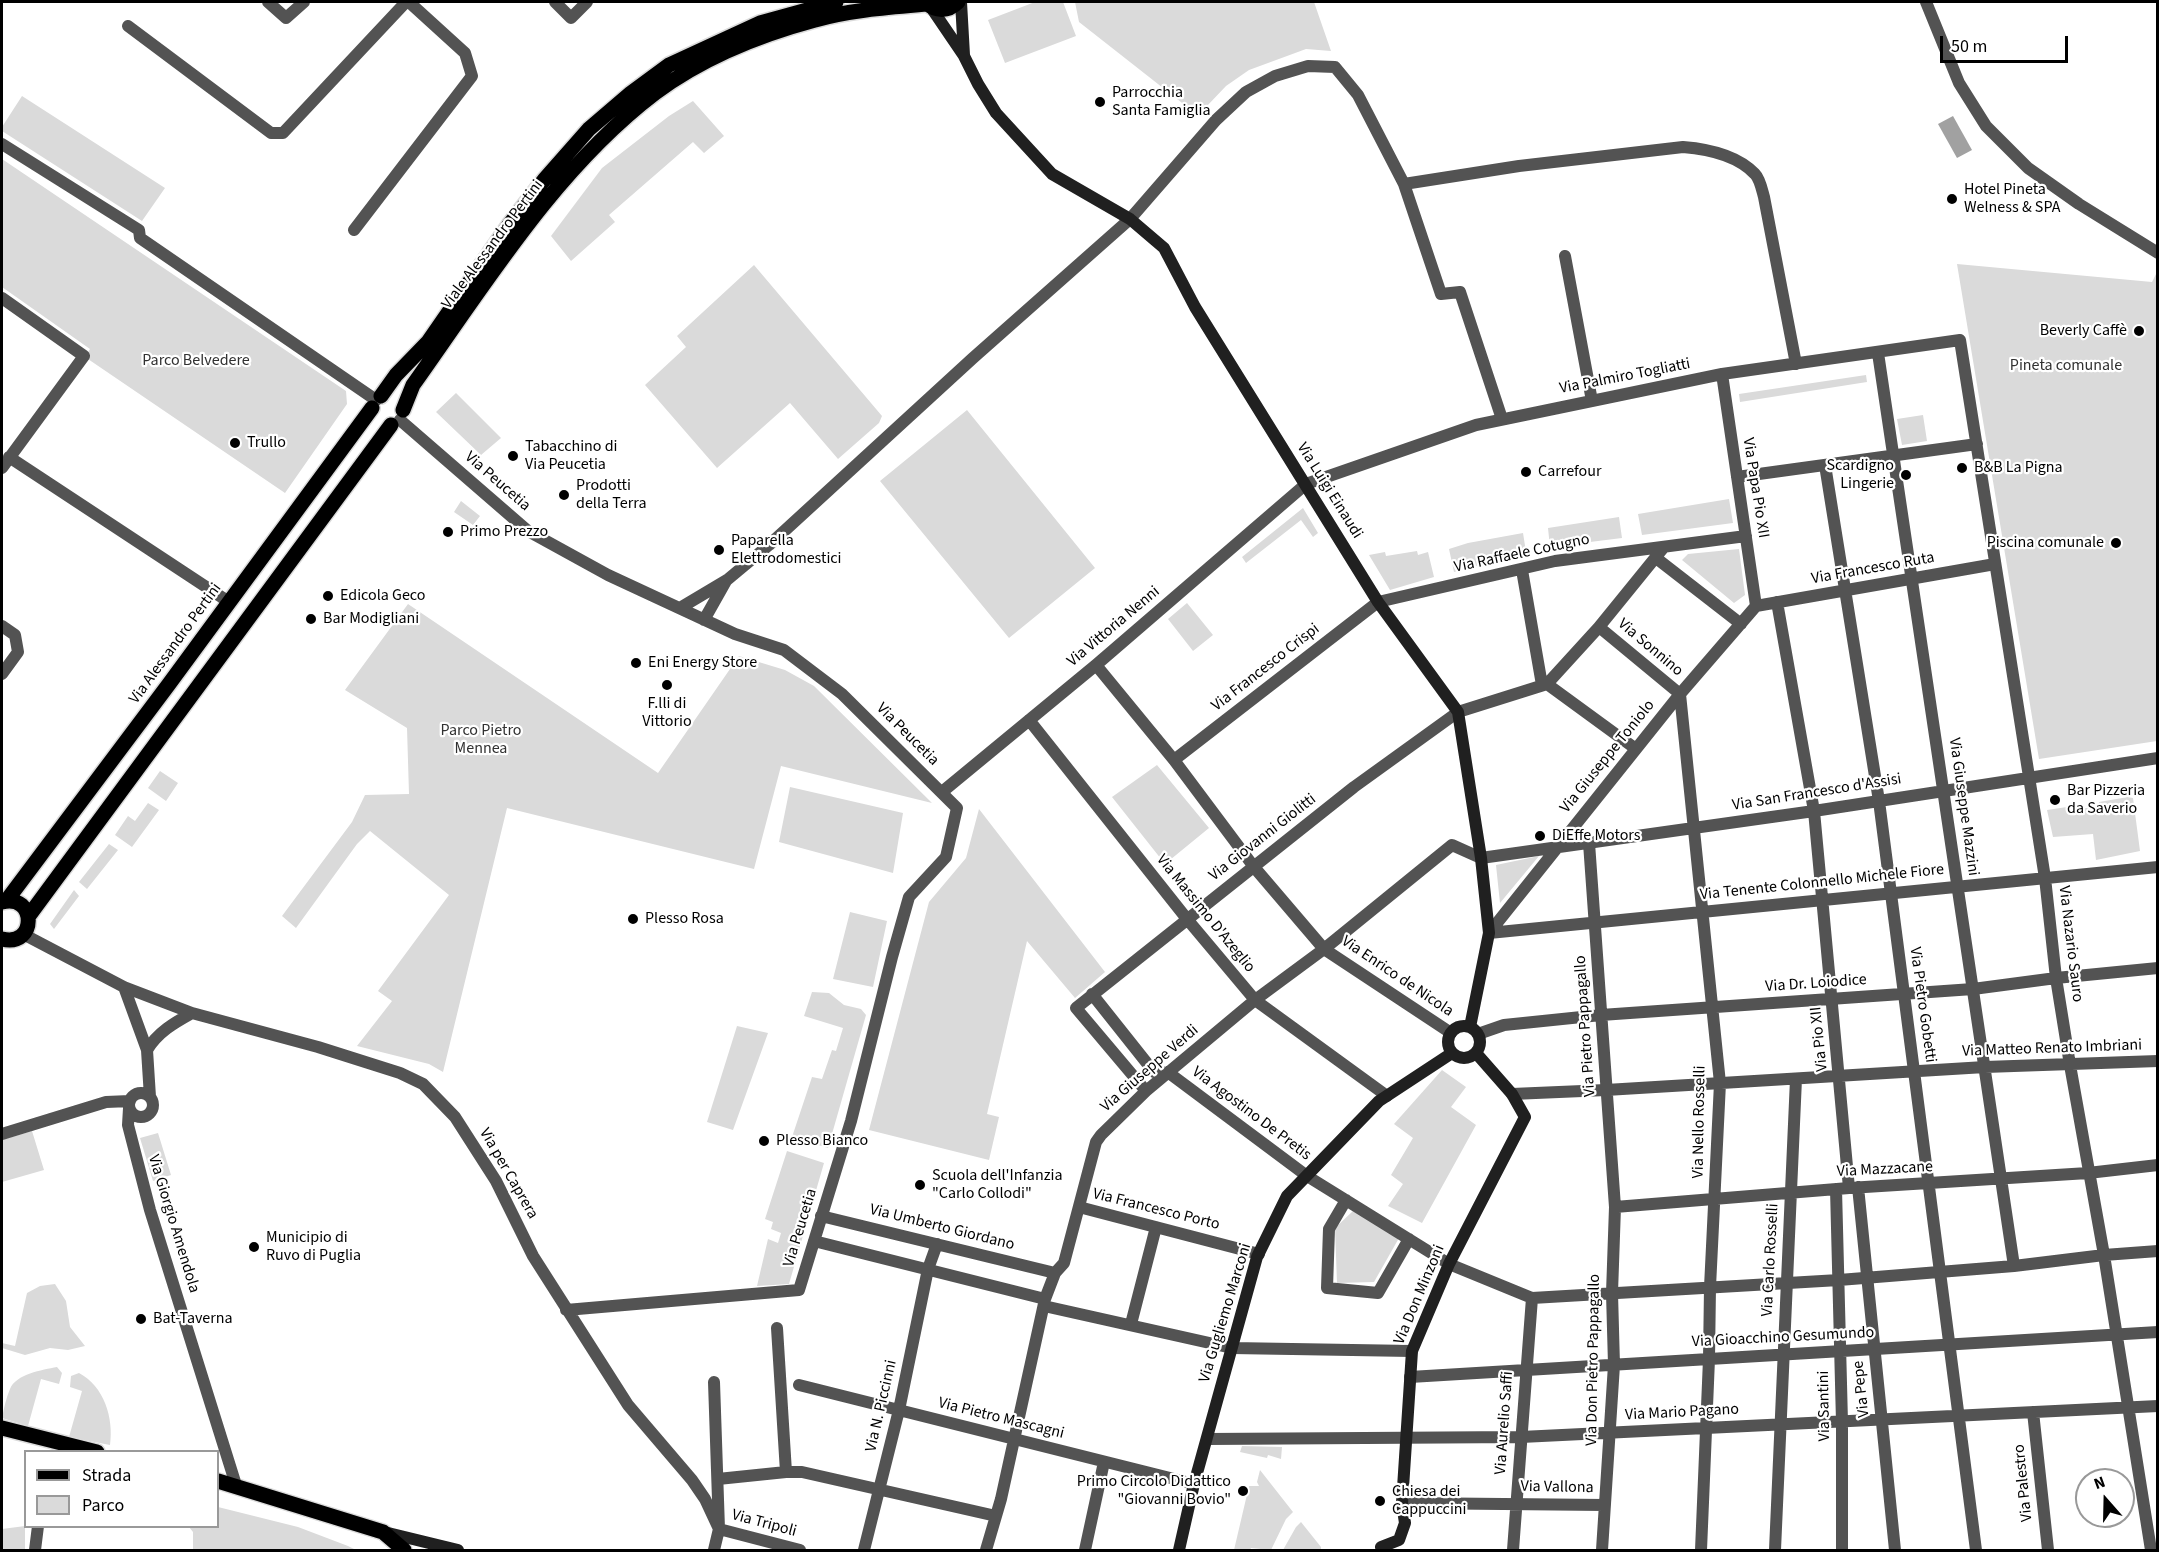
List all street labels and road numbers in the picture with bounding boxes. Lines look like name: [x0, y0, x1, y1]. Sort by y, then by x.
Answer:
street label: Viale Alessandro Pertini: [438, 177, 548, 313]
street label: Via Palmiro Togliatti: [1558, 355, 1692, 399]
street label: Via Papa Pio XII: [1738, 436, 1772, 540]
street label: Via Luigi Einaudi: [1292, 439, 1366, 543]
street label: Via Peucetia: [460, 448, 534, 516]
street label: Via Raffaele Cotugno: [1453, 530, 1591, 578]
street label: Via Francesco Ruta: [1810, 549, 1936, 589]
street label: Via Alessandro Pertini: [126, 580, 226, 708]
street label: Via Vittoria Nenni: [1064, 583, 1164, 671]
street label: Via Sonnino: [1613, 615, 1687, 681]
street label: Via Francesco Crispi: [1208, 620, 1324, 716]
street label: Via Giuseppe Toniolo: [1557, 697, 1659, 817]
street label: Via Peucetia: [872, 700, 942, 770]
street label: Via Giuseppe Mazzini: [1944, 737, 1982, 877]
street label: Via San Francesco d'Assisi: [1731, 770, 1903, 816]
street label: Via Giovanni Giolitti: [1206, 790, 1320, 886]
street label: Via Massimo D'Azeglio: [1151, 851, 1259, 977]
street label: Via Tenente Colonnello Michele Fiore: [1699, 861, 1945, 905]
street label: Via Nazario Sauro: [2053, 885, 2087, 1003]
street label: Via Enrico de Nicola: [1337, 932, 1457, 1022]
street label: Via Pietro Gobetti: [1904, 946, 1940, 1064]
street label: Via Pietro Pappagallo: [1571, 955, 1601, 1097]
street label: Via Dr. Loiodice: [1765, 971, 1867, 997]
street label: Via Pio XII: [1807, 1006, 1833, 1072]
street label: Via Giuseppe Verdi: [1097, 1021, 1203, 1117]
street label: Via Matteo Renato Imbriani: [1962, 1036, 2142, 1062]
street label: Via Agostino De Pretis: [1188, 1063, 1314, 1165]
street label: Via Nello Rosselli: [1689, 1065, 1711, 1179]
street label: Via per Caprera: [474, 1125, 542, 1223]
street label: Via Giorgio Amendola: [143, 1153, 203, 1295]
street label: Via Mazzacane: [1836, 1158, 1934, 1182]
street label: Via Francesco Porto: [1091, 1185, 1221, 1235]
street label: Via Peucetia: [780, 1187, 822, 1269]
street label: Via Umberto Giordano: [868, 1201, 1016, 1255]
street label: Via Carlo Rosselli: [1758, 1203, 1784, 1317]
street label: Via Gugliemo Marconi: [1196, 1241, 1256, 1385]
street label: Via Don Minzoni: [1390, 1242, 1450, 1348]
street label: Via Don Pietro Pappagallo: [1583, 1274, 1605, 1446]
street label: Via Gioacchino Gesumundo: [1691, 1324, 1875, 1352]
street label: Via N. Piccinni: [862, 1358, 902, 1454]
street label: Via Pepe: [1849, 1360, 1875, 1418]
street label: Via Santini: [1815, 1370, 1835, 1442]
street label: Via Aurelio Saffi: [1492, 1371, 1518, 1475]
street label: Via Pietro Mascagni: [936, 1394, 1066, 1444]
street label: Via Mario Pagano: [1624, 1400, 1740, 1426]
street label: Via Palestro: [2010, 1443, 2038, 1523]
street label: Via Vallona: [1520, 1478, 1594, 1498]
street label: Via Tripoli: [729, 1506, 799, 1542]

